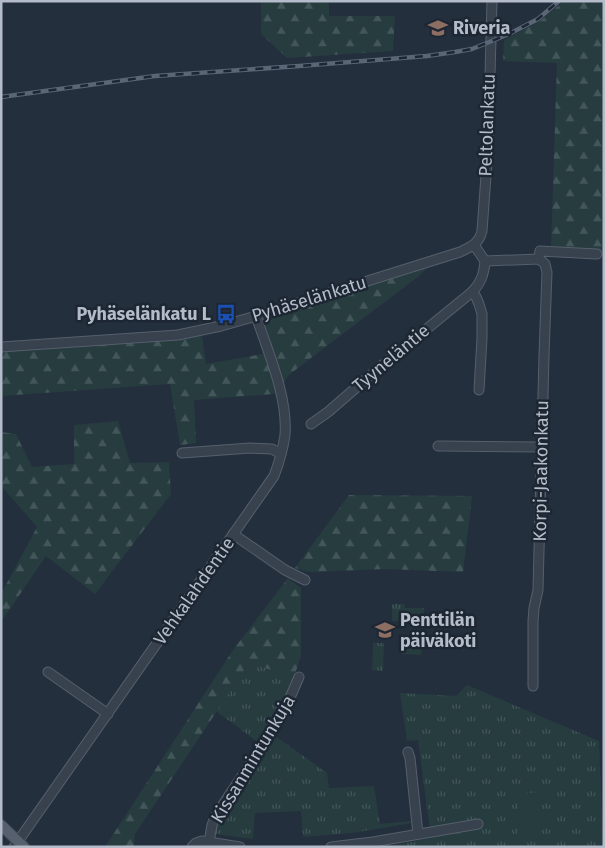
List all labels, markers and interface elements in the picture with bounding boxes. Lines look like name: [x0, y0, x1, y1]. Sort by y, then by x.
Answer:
school or university icon: Riveria: [427, 17, 449, 39]
place label: Riveria: [453, 17, 511, 39]
street label: Peltolankatu: [474, 73, 500, 177]
street label: Pyhäselänkatu: [249, 271, 369, 327]
place label: Pyhäselänkatu L: [76, 303, 211, 325]
bus stop icon: Pyhäselänkatu L: [215, 303, 237, 325]
street label: Tyyneläntie: [348, 319, 434, 397]
street label: Korpi-Jaakonkatu: [529, 400, 553, 542]
street label: Vehkalahdentie: [149, 533, 239, 649]
place label: Penttilän päiväkoti: [400, 609, 476, 652]
school or university icon: Penttilän päiväkoti: [374, 619, 396, 641]
street label: Kissanmintunkuja: [206, 691, 300, 827]

